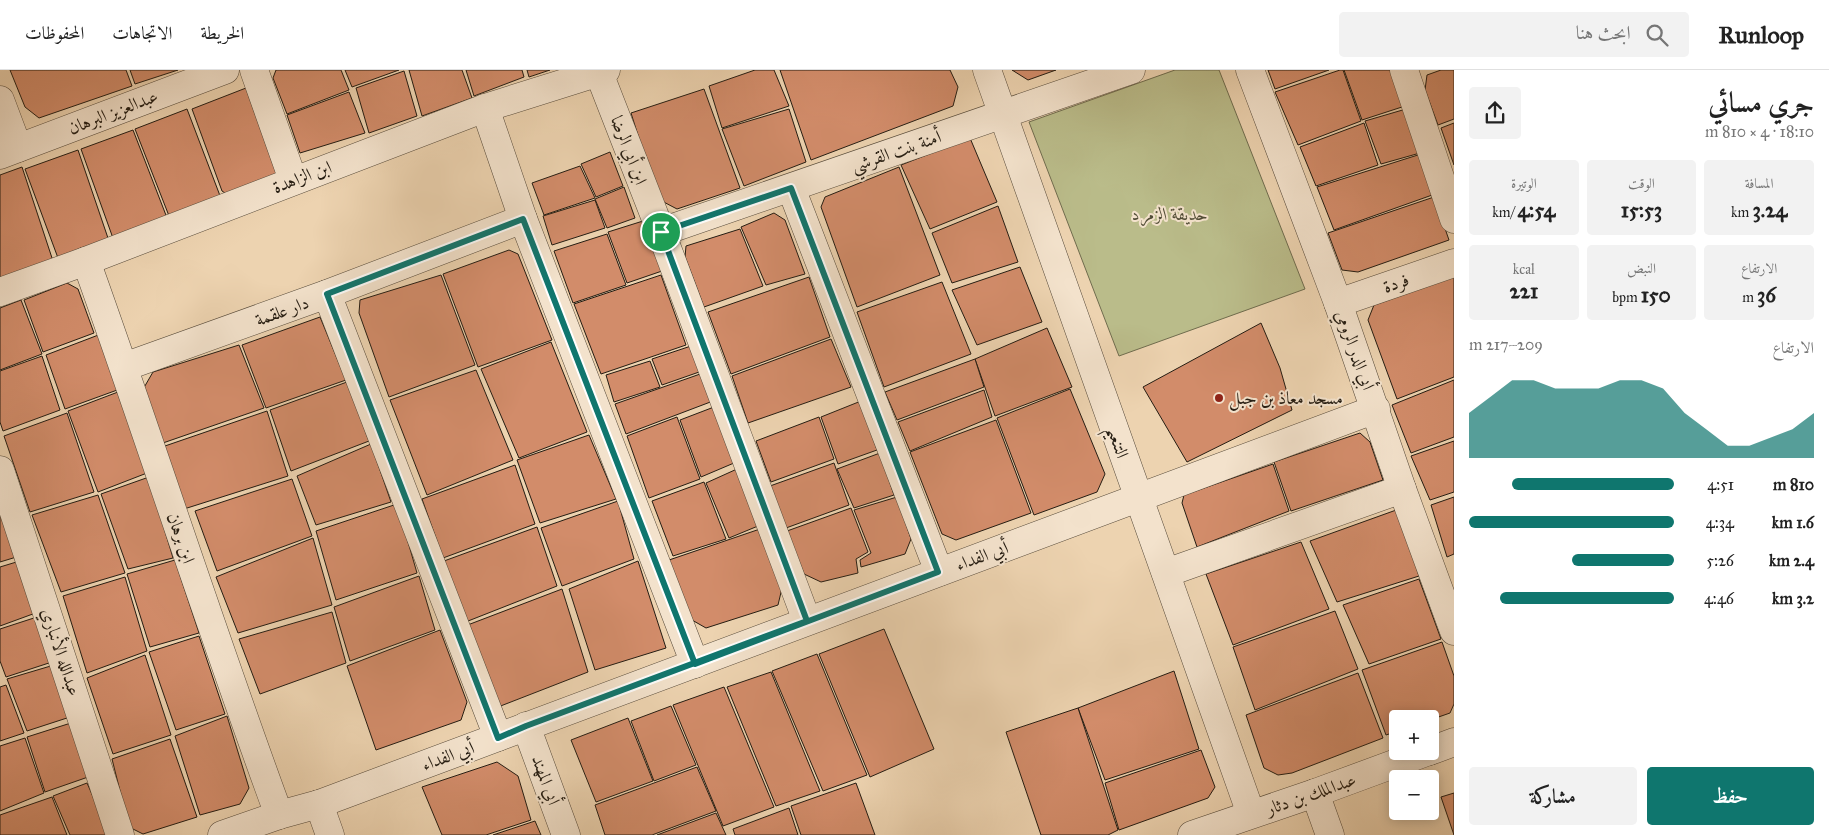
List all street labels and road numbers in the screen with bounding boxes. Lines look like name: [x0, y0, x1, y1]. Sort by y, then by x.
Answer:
street label: عبدالعزيز البرهان: [65, 85, 161, 140]
street label: ابن أبي الرضا: [602, 112, 654, 189]
street label: أمنة بنت القرشي: [847, 123, 947, 182]
street label: ابن الزاهدة: [269, 156, 335, 198]
street label: فردة: [1380, 268, 1412, 299]
street label: دار علقمة: [252, 291, 312, 331]
street label: أبي الدر الرومي: [1327, 306, 1382, 395]
street label: التنعيم: [1096, 423, 1134, 463]
street label: ابن برهان: [162, 510, 200, 566]
street label: أبي الفداء: [952, 534, 1013, 579]
street label: عبدالله الأنباري: [33, 605, 87, 700]
street label: أبي الفداء: [418, 734, 479, 779]
street label: أبي المهند: [523, 751, 567, 810]
street label: عبدالملك بن دثار: [1261, 768, 1359, 820]

